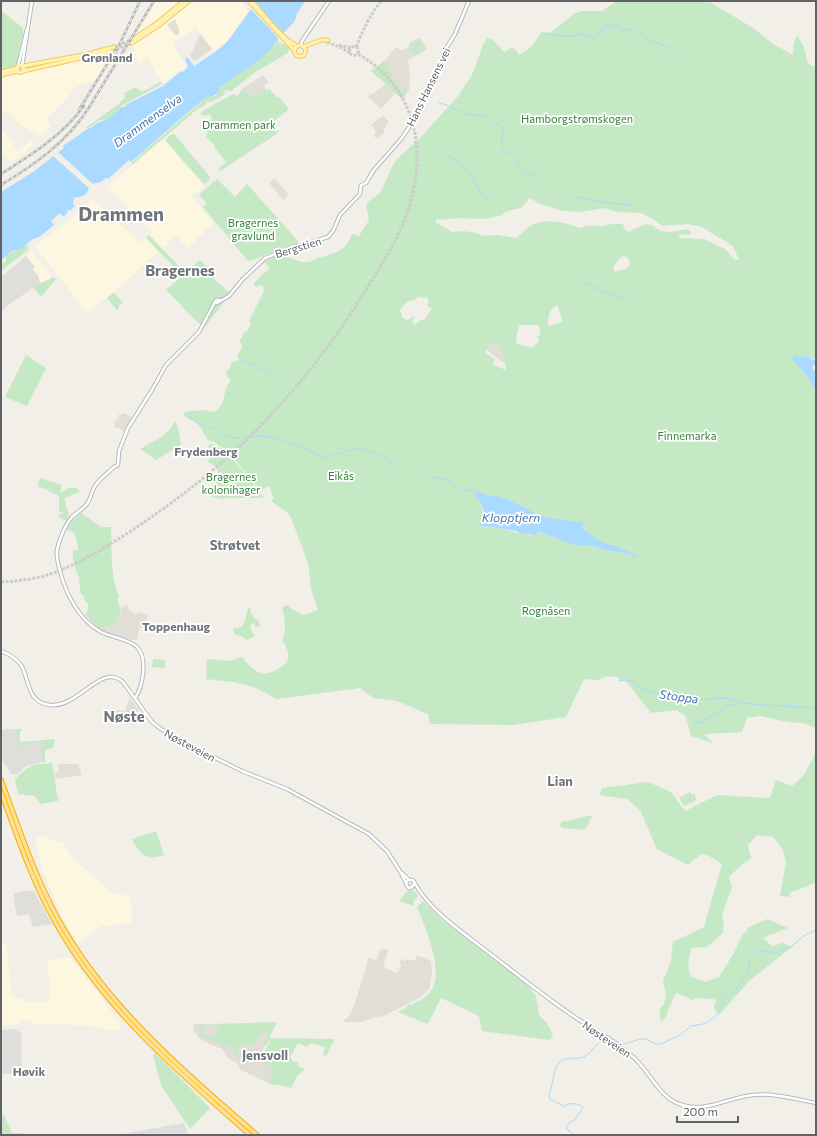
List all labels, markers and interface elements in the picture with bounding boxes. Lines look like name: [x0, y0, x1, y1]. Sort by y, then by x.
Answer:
street label: Hans Hansens vei: [403, 45, 453, 129]
district label: Grønland: [81, 50, 133, 64]
water label: Drammenselva: [110, 91, 184, 149]
park label: Hamborgstrømskogen: [521, 112, 633, 125]
park label: Drammen park: [202, 118, 276, 131]
district label: Drammen: [78, 202, 164, 225]
park label: Bragernes gravlund: [228, 216, 278, 242]
street label: Bergstien: [273, 234, 323, 260]
district label: Bragernes: [145, 261, 215, 279]
park label: Finnemarka: [657, 429, 717, 442]
district label: Frydenberg: [174, 444, 238, 458]
park label: Eikås: [328, 469, 354, 482]
park label: Bragernes kolonihager: [202, 470, 261, 496]
water label: Klopptjern: [482, 510, 540, 524]
district label: Strøtvet: [210, 537, 261, 553]
park label: Rognåsen: [522, 604, 570, 617]
district label: Toppenhaug: [142, 619, 211, 633]
water label: Stoppa: [659, 686, 699, 706]
district label: Nøste: [103, 707, 145, 725]
street label: Nøsteveien: [162, 726, 218, 764]
district label: Lian: [547, 773, 573, 789]
street label: Nøsteveien: [580, 1018, 634, 1060]
district label: Jensvoll: [242, 1047, 288, 1063]
district label: Høvik: [13, 1064, 45, 1078]
scale bar: [677, 1098, 738, 1124]
text: 200 m: [683, 1104, 718, 1118]

